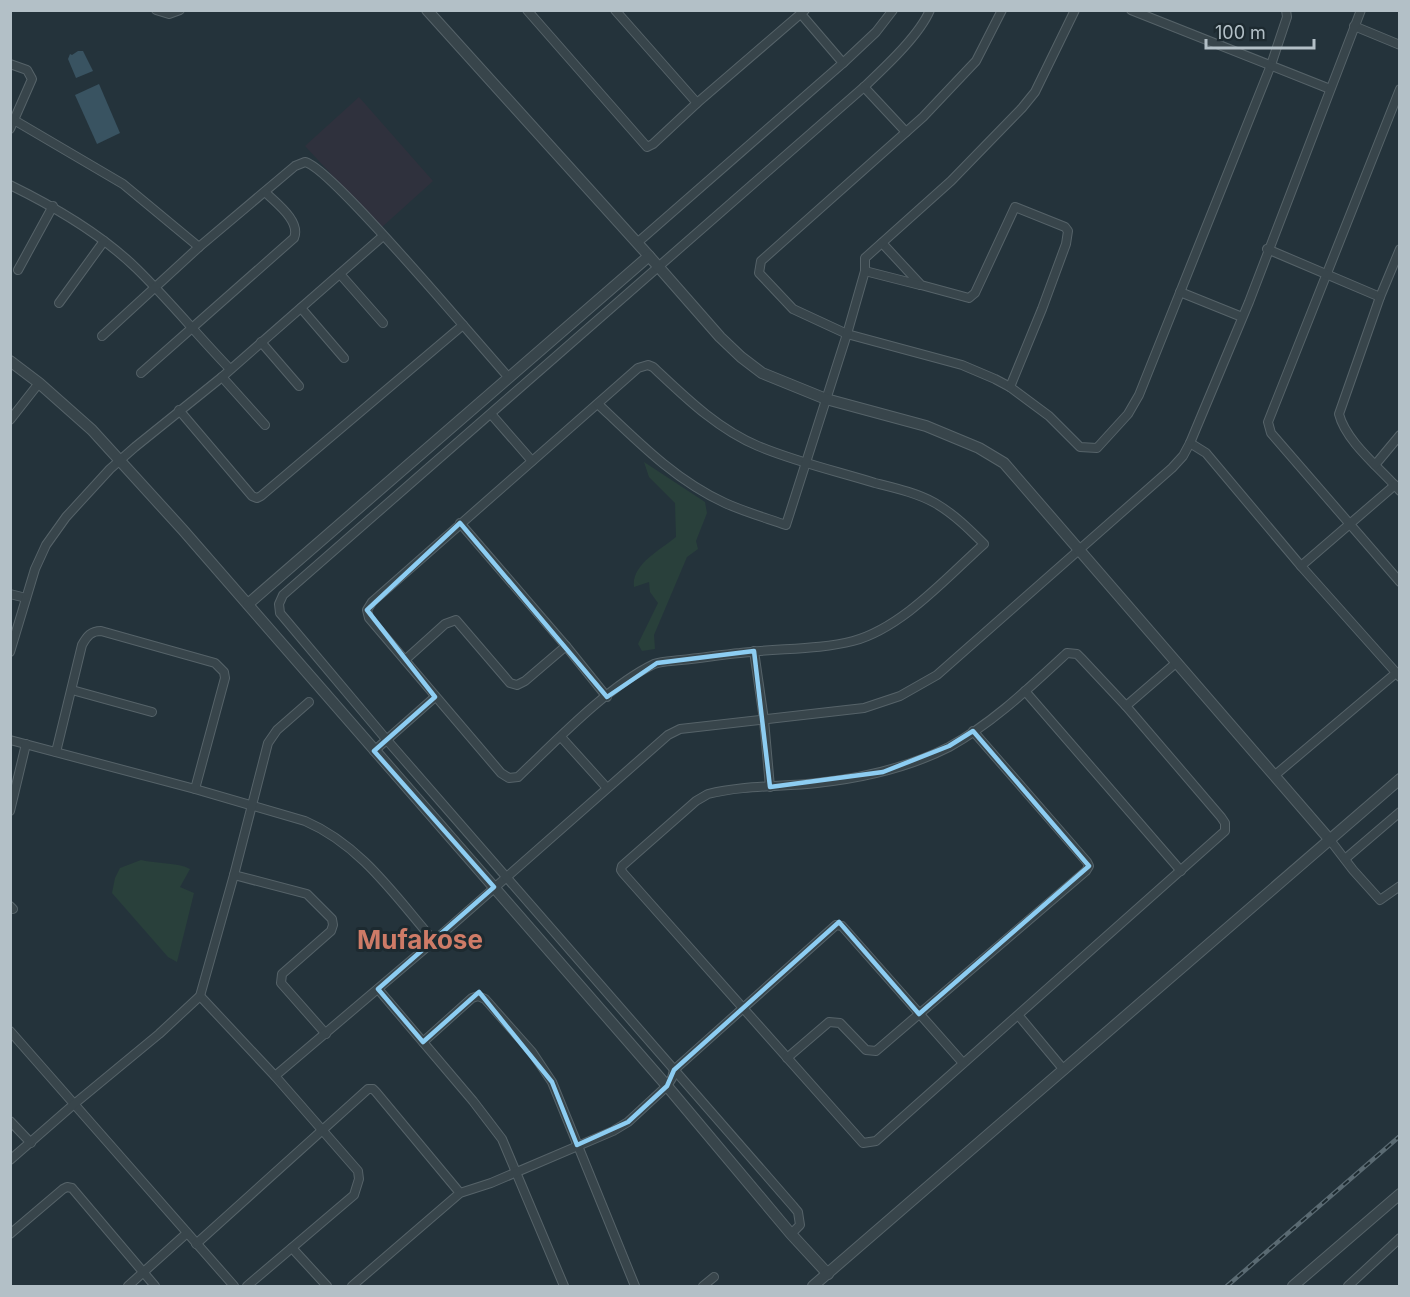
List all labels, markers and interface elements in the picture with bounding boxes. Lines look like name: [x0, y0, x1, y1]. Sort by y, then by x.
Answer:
scale bar: [1206, 12, 1314, 50]
text: 100 m: [1215, 22, 1266, 43]
district label: Mufakose: [357, 924, 483, 955]

